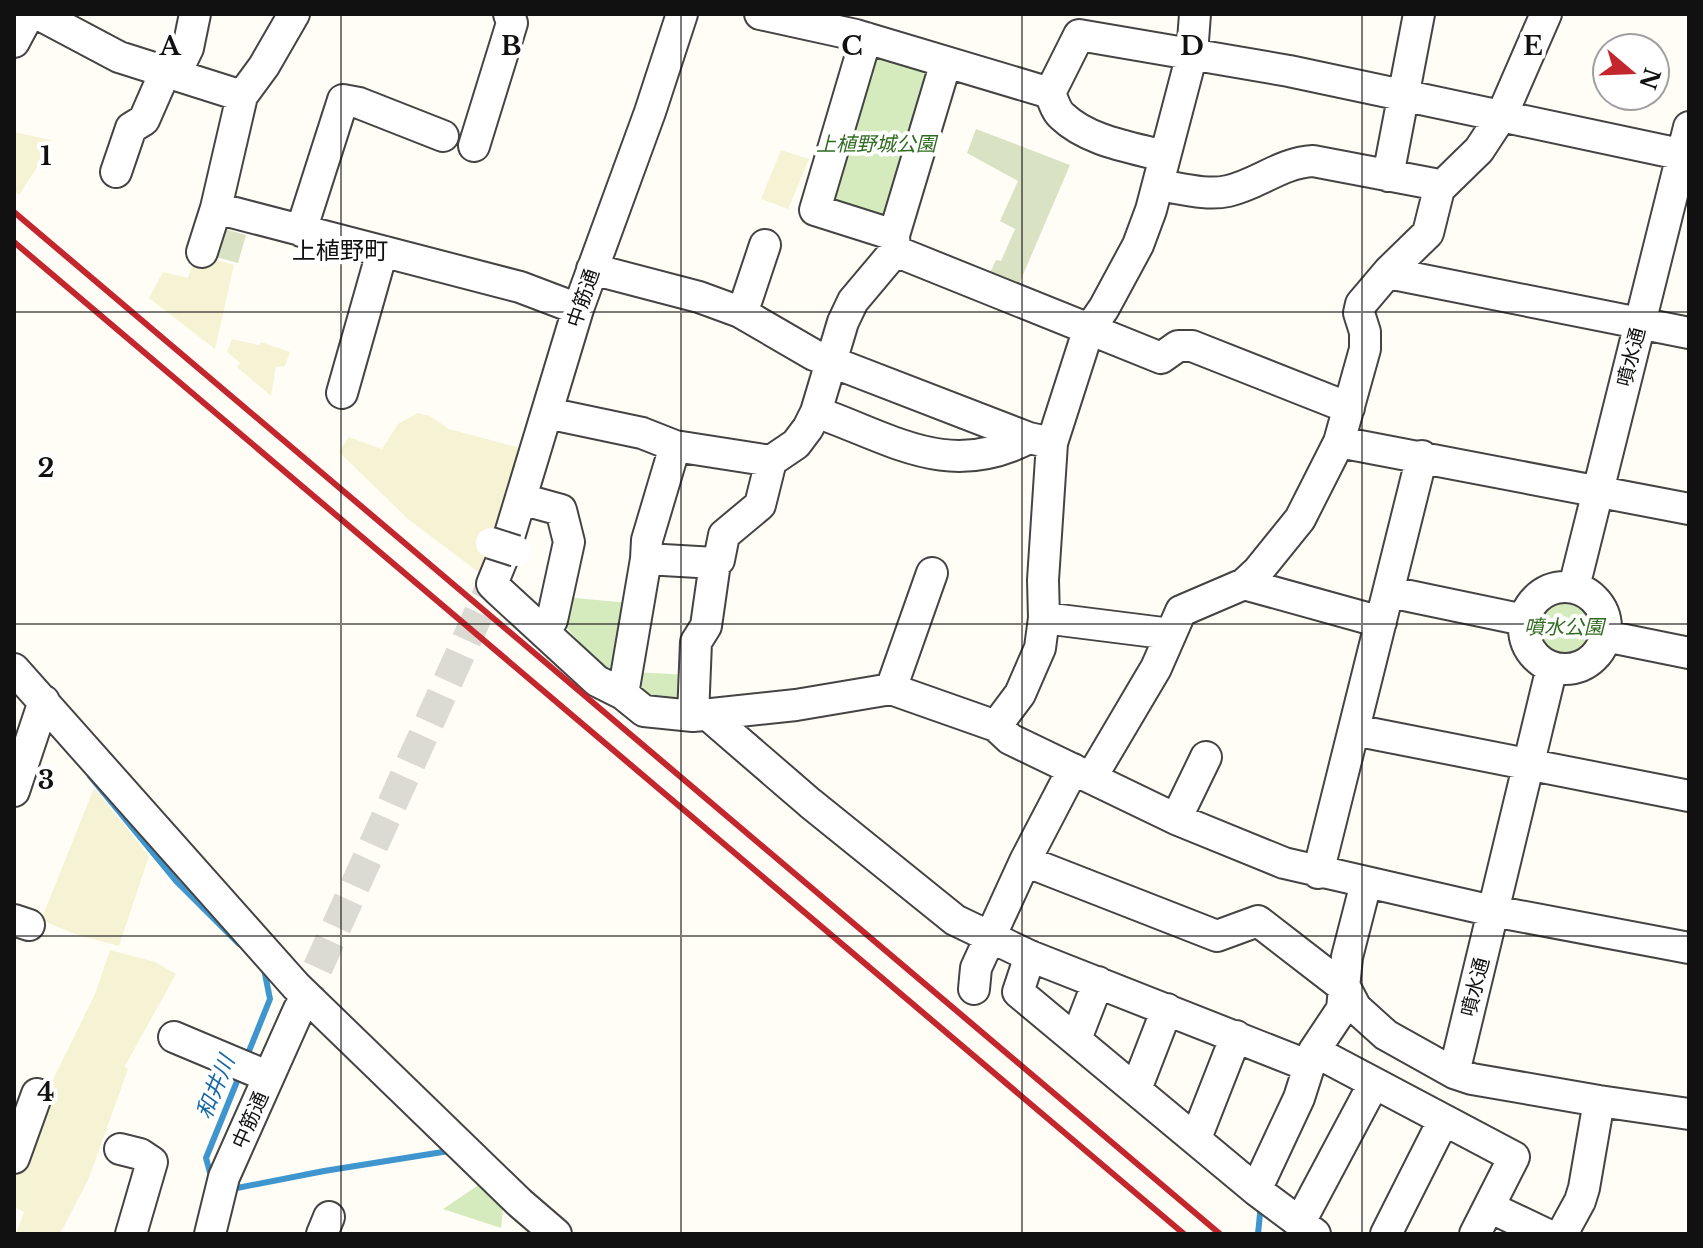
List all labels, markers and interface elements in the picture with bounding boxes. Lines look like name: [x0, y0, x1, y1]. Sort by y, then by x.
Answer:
text: A: [158, 30, 181, 62]
text: B: [501, 30, 521, 62]
text: C: [841, 30, 863, 62]
text: D: [1180, 30, 1204, 62]
text: E: [1523, 30, 1543, 62]
north arrow: [1591, 32, 1671, 112]
text: N: [1633, 64, 1666, 93]
park label: 上植野城公園: [816, 132, 939, 156]
text: 1: [40, 140, 52, 172]
district label: 上植野町: [292, 236, 388, 265]
street label: 中筋通: [562, 266, 604, 330]
street label: 噴水通: [1612, 325, 1650, 389]
text: 2: [38, 452, 54, 484]
park label: 噴水公園: [1524, 615, 1607, 639]
text: 3: [38, 764, 54, 796]
street label: 噴水通: [1456, 955, 1494, 1019]
water label: 和井川: [191, 1050, 241, 1123]
text: 4: [37, 1076, 55, 1108]
street label: 中筋通: [227, 1088, 273, 1152]

